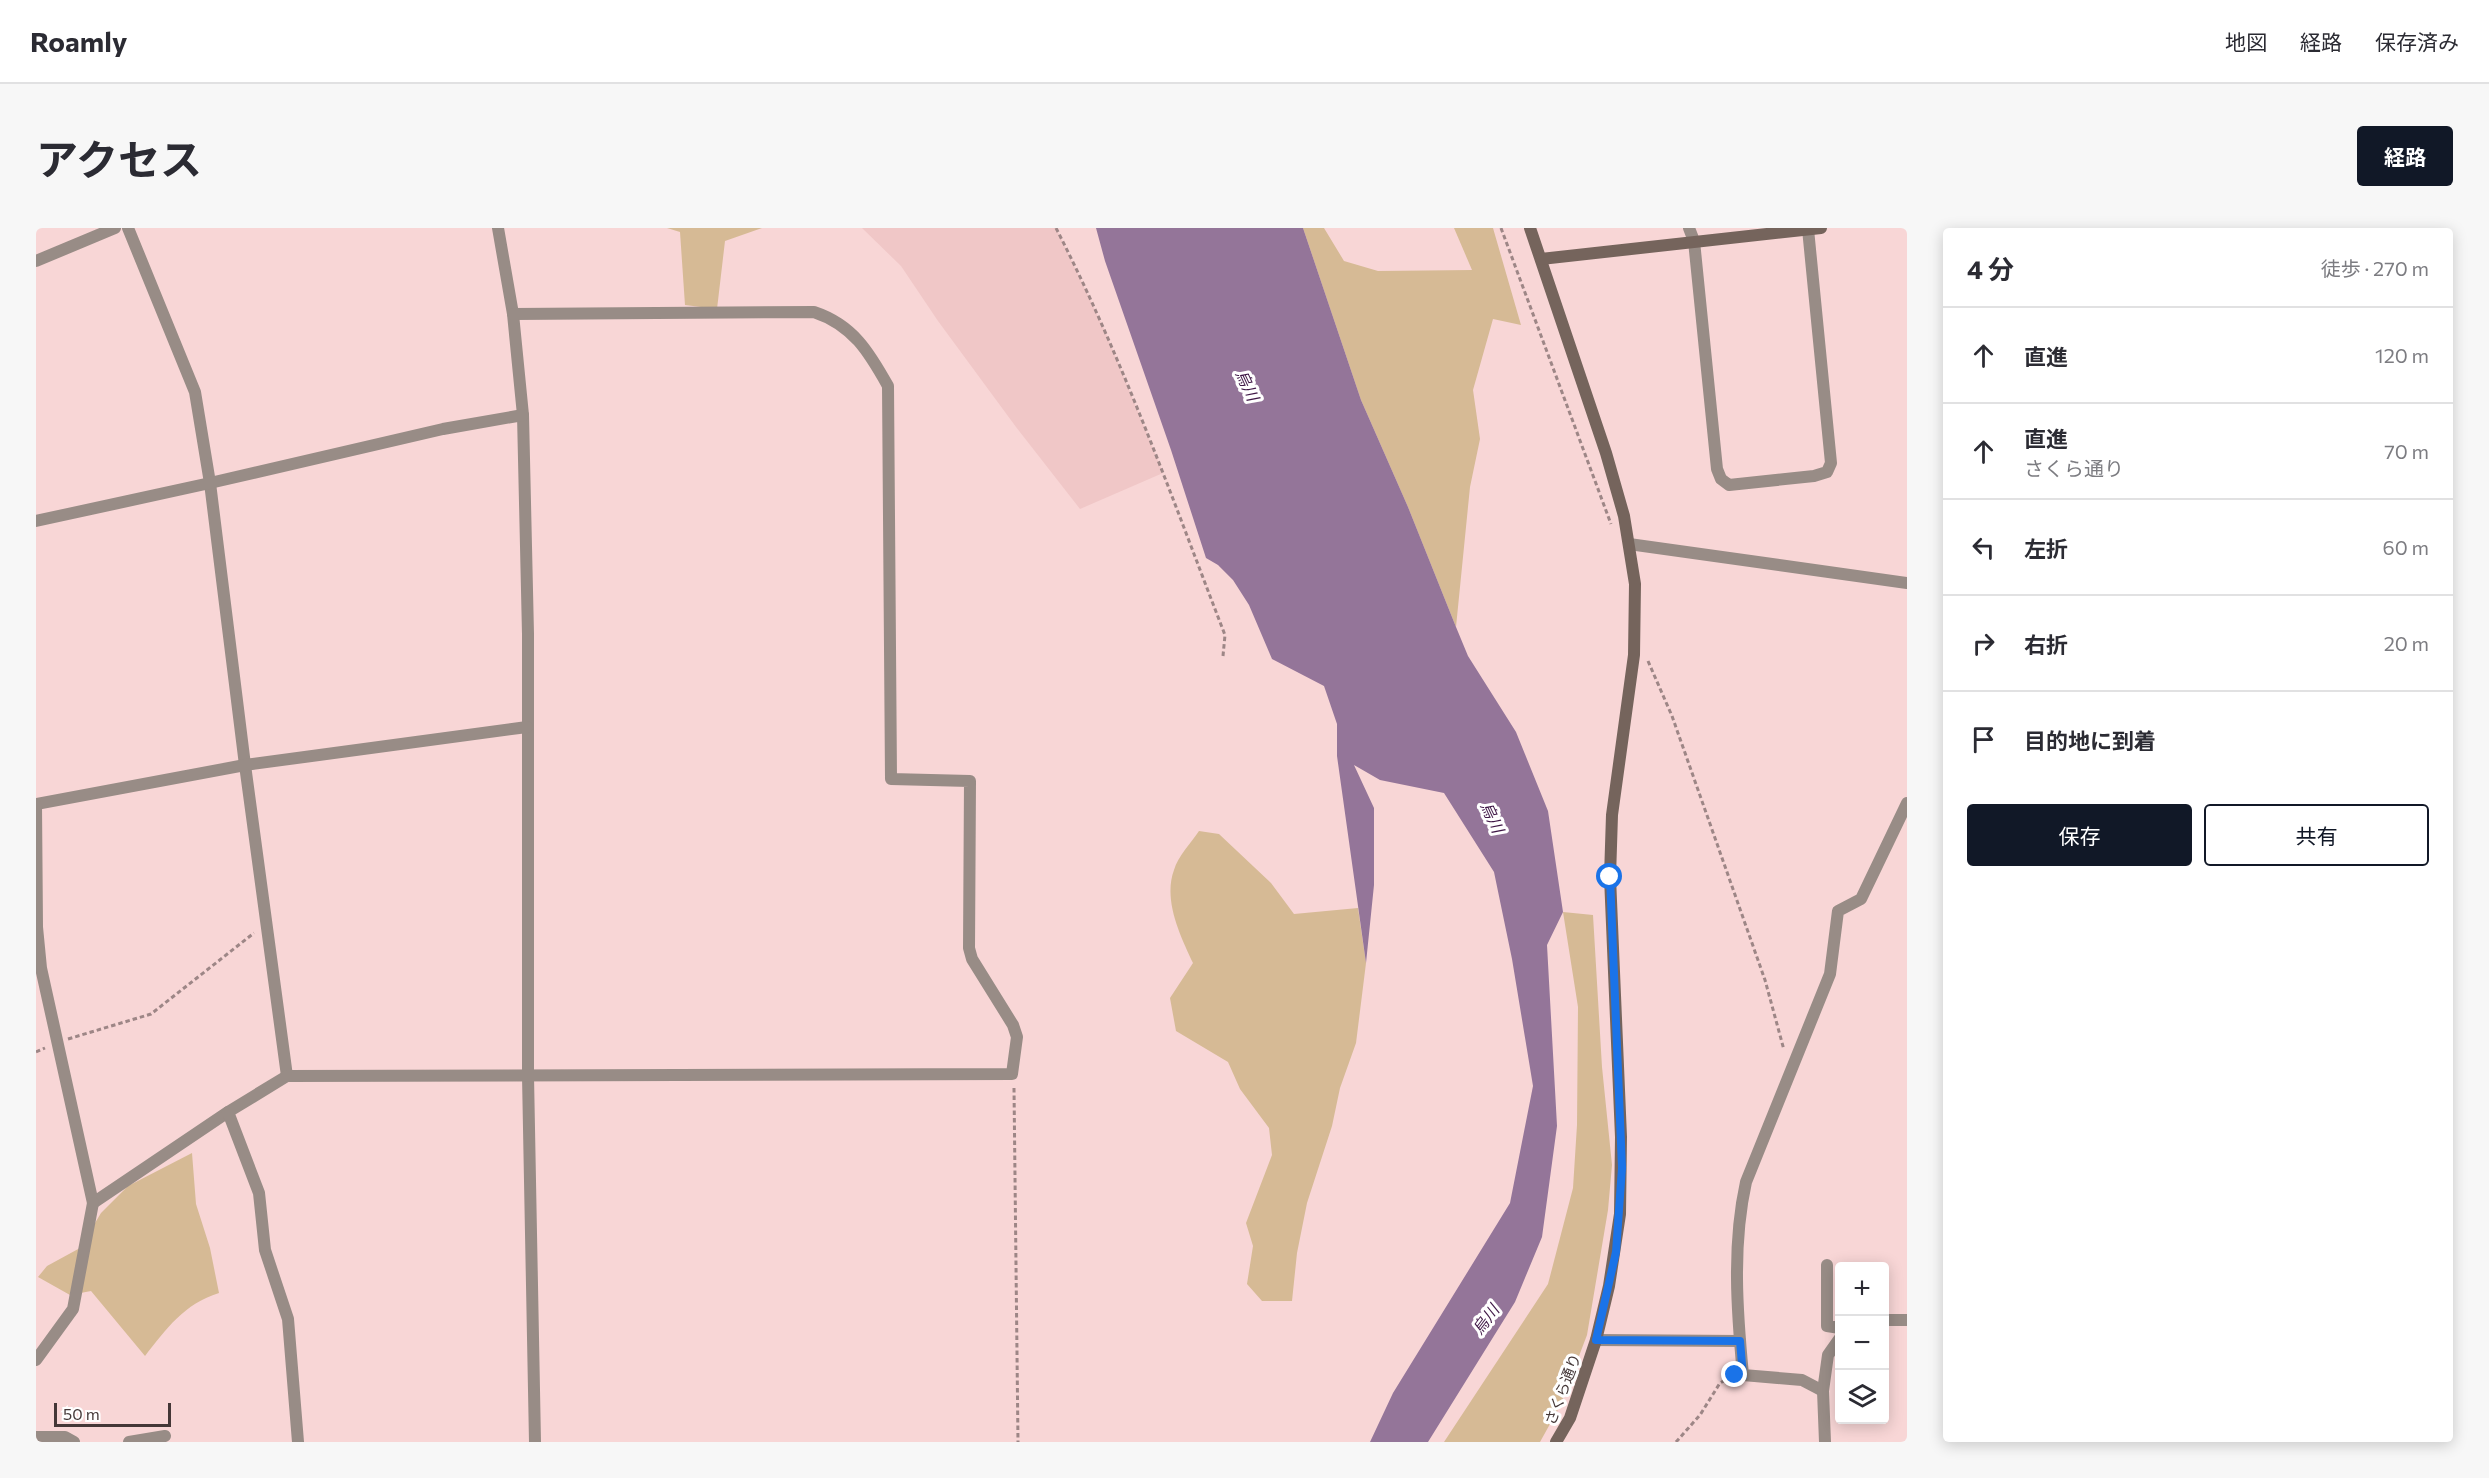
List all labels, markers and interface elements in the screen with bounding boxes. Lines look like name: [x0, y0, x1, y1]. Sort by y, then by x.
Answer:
text: Roamly: [30, 24, 127, 58]
text: 地図: [2225, 29, 2267, 54]
text: 経路: [2300, 29, 2342, 54]
text: 保存済み: [2375, 29, 2459, 54]
button: 経路: [2357, 126, 2453, 186]
text: アクセス: [36, 132, 202, 184]
text: 4 分: [1967, 253, 2014, 284]
text: 徒歩 · 270 m: [2321, 256, 2429, 280]
icon: ahead: [1967, 339, 2000, 372]
text: 直進: [2024, 343, 2068, 370]
text: 120 m: [2375, 343, 2429, 367]
water label: 烏川: [1233, 366, 1264, 405]
text: 直進: [2024, 425, 2068, 452]
icon: ahead: [1967, 435, 2000, 468]
text: 70 m: [2384, 439, 2429, 463]
text: さくら通り: [2024, 456, 2124, 480]
icon: left: [1967, 531, 2000, 564]
text: 左折: [2024, 535, 2068, 562]
text: 60 m: [2383, 535, 2429, 559]
icon: right: [1967, 627, 2000, 660]
text: 右折: [2024, 631, 2068, 658]
text: 20 m: [2384, 631, 2429, 655]
icon: arrive: [1967, 723, 2000, 756]
text: 目的地に到着: [2024, 727, 2156, 754]
water label: 烏川: [1478, 798, 1509, 837]
button: 保存: [1967, 804, 2192, 866]
button: 共有: [2204, 804, 2429, 866]
route start: [1596, 863, 1622, 889]
map controls: [1835, 1262, 1889, 1424]
button: +: [1835, 1262, 1889, 1316]
water label: 烏川: [1468, 1299, 1503, 1338]
button: −: [1835, 1316, 1889, 1370]
street label: さくら通り: [1540, 1351, 1584, 1427]
route end: [1721, 1361, 1747, 1387]
button: layers: [1835, 1370, 1889, 1424]
scale bar: [54, 1400, 171, 1428]
text: 50 m: [63, 1404, 100, 1423]

